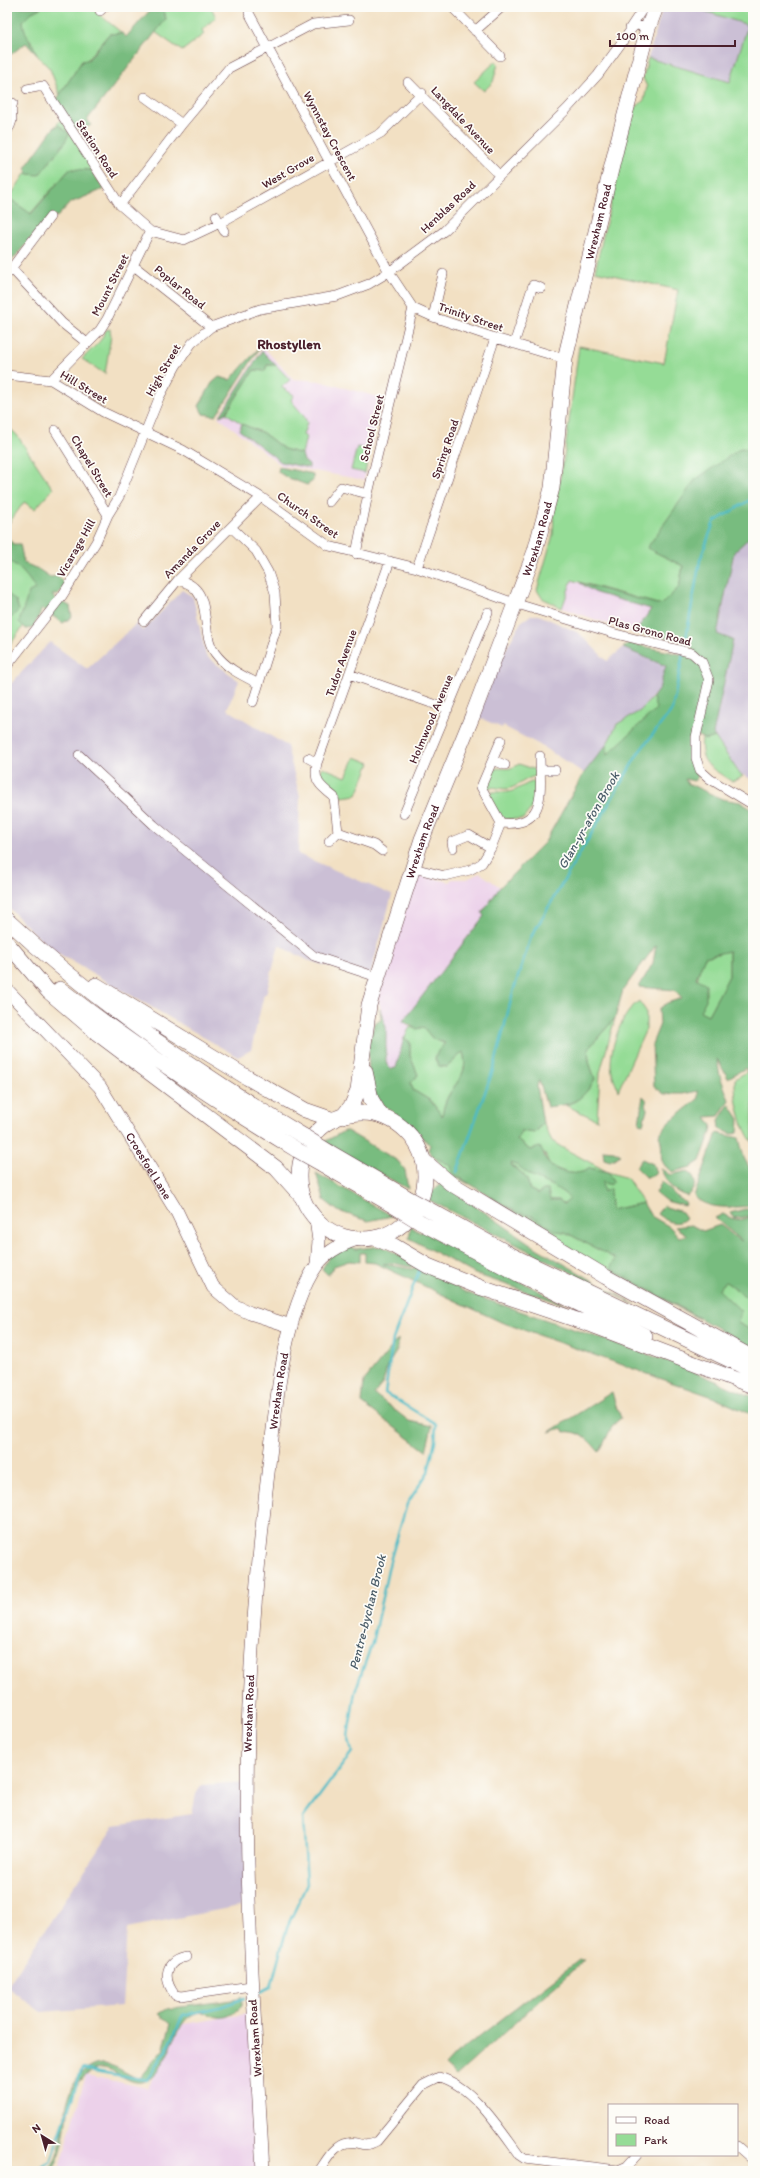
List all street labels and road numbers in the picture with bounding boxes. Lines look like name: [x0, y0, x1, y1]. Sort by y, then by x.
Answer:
street label: Langdale Avenue: [428, 83, 498, 157]
street label: Wynnstay Crescent: [300, 89, 360, 184]
street label: Station Road: [73, 117, 121, 181]
street label: West Grove: [259, 150, 317, 192]
street label: Henblas Road: [417, 177, 479, 236]
street label: Wrexham Road: [582, 182, 614, 261]
street label: Mount Street: [88, 251, 132, 318]
street label: Poplar Road: [152, 262, 209, 312]
street label: Trinity Street: [437, 299, 506, 335]
street label: High Street: [142, 341, 184, 399]
street label: Hill Street: [58, 367, 111, 407]
street label: School Street: [357, 393, 387, 463]
street label: Spring Road: [428, 417, 462, 481]
street label: Chapel Street: [68, 432, 116, 500]
street label: Church Street: [274, 489, 342, 542]
street label: Wrexham Road: [519, 499, 555, 578]
street label: Vicarage Hill: [54, 516, 99, 580]
street label: Amanda Grove: [161, 517, 224, 581]
street label: Plas Grono Road: [607, 613, 693, 649]
street label: Tudor Avenue: [322, 627, 360, 699]
street label: Holmwood Avenue: [406, 672, 456, 766]
street label: Wrexham Road: [403, 802, 442, 880]
street label: Croesfoel Lane: [123, 1130, 175, 1202]
street label: Wrexham Road: [266, 1351, 292, 1430]
street label: Wrexham Road: [241, 1674, 257, 1752]
street label: Wrexham Road: [245, 1998, 265, 2077]

